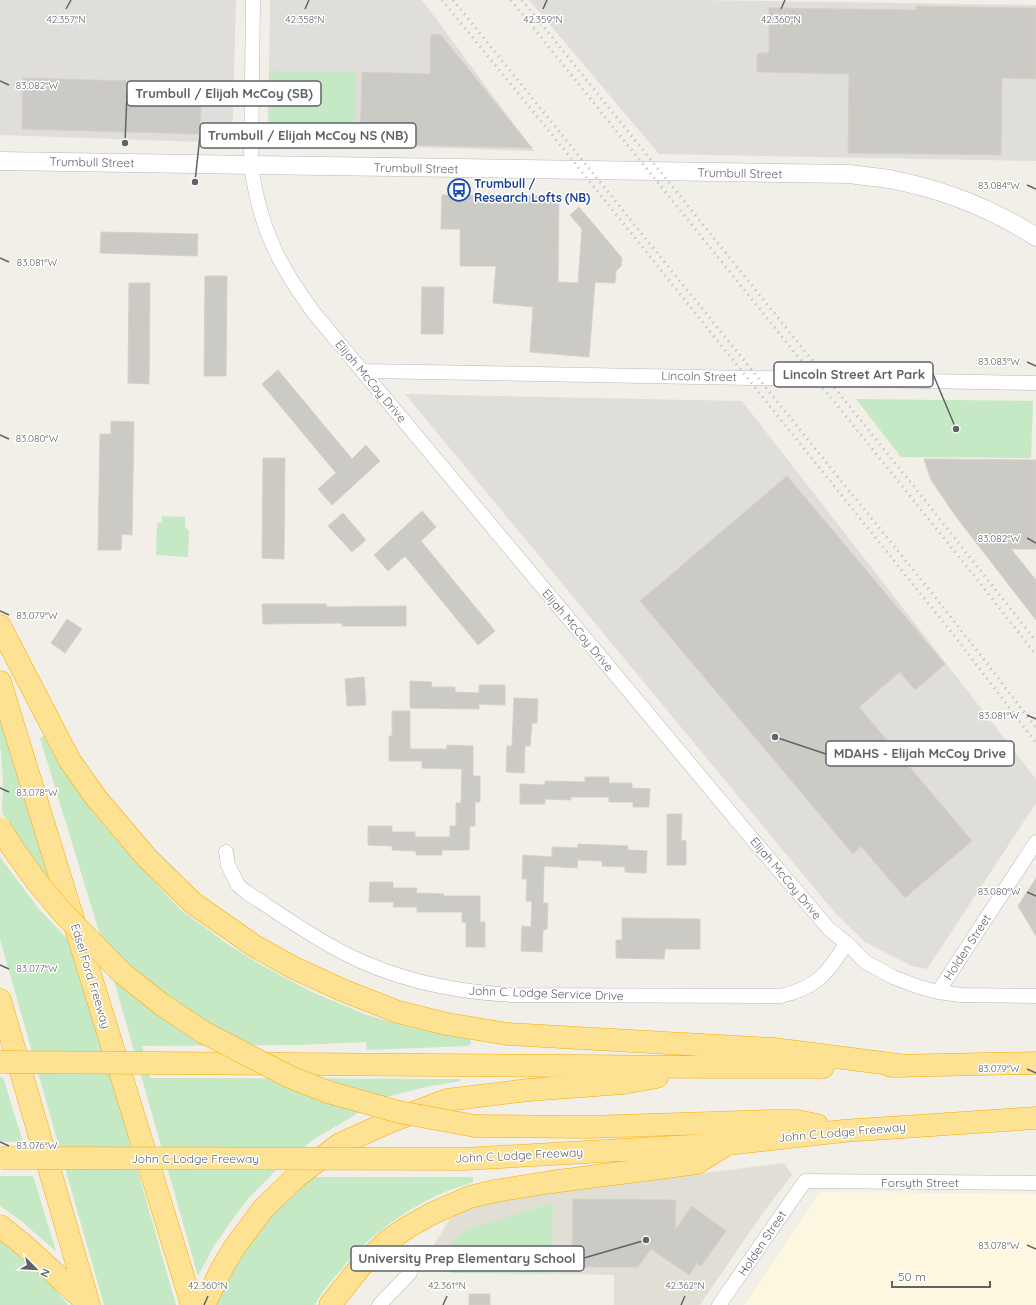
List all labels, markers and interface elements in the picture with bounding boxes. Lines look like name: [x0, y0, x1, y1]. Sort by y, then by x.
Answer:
text: 42.357°N: [46, 13, 86, 26]
text: 42.358°N: [285, 13, 325, 26]
text: 42.359°N: [523, 13, 563, 26]
text: 42.360°N: [761, 13, 801, 26]
text: 83.082°W: [16, 79, 58, 92]
callout: Trumbull / Elijah McCoy (SB): [127, 81, 321, 106]
text: Trumbull / Elijah McCoy (SB): [135, 85, 313, 101]
callout: Trumbull / Elijah McCoy NS (NB): [200, 123, 416, 148]
text: Trumbull / Elijah McCoy NS (NB): [208, 127, 409, 143]
street label: Trumbull Street: [50, 154, 134, 170]
street label: Trumbull Street: [374, 160, 458, 176]
street label: Trumbull Street: [698, 165, 782, 181]
place label: Trumbull / Research Lofts (NB): [474, 176, 590, 205]
bus stop icon: Trumbull / Research Lofts (NB): [446, 177, 472, 203]
text: 83.084°W: [978, 179, 1020, 192]
text: 83.081°W: [17, 256, 58, 269]
street label: Elijah McCoy Drive: [332, 337, 410, 425]
text: 83.083°W: [978, 355, 1020, 368]
callout: Lincoln Street Art Park: [774, 362, 933, 387]
text: Lincoln Street Art Park: [783, 366, 925, 382]
street label: Lincoln Street: [661, 368, 737, 384]
text: 83.080°W: [16, 432, 59, 445]
text: 83.082°W: [978, 532, 1020, 545]
street label: Elijah McCoy Drive: [539, 586, 617, 674]
text: 83.079°W: [16, 609, 58, 622]
text: 83.081°W: [979, 709, 1020, 722]
callout: MDAHS - Elijah McCoy Drive: [826, 741, 1014, 766]
text: MDAHS - Elijah McCoy Drive: [834, 745, 1007, 761]
text: 83.078°W: [16, 786, 58, 799]
street label: Elijah McCoy Drive: [747, 834, 825, 922]
text: 83.080°W: [978, 885, 1021, 898]
street label: Holden Street: [940, 911, 994, 983]
street label: Edsel Ford Freeway: [68, 922, 114, 1030]
text: 83.077°W: [16, 962, 58, 975]
street label: John C. Lodge Service Drive: [468, 983, 624, 1003]
text: 83.079°W: [978, 1062, 1020, 1075]
street label: John C Lodge Freeway: [777, 1119, 907, 1145]
text: 83.076°W: [16, 1139, 58, 1152]
street label: John C Lodge Freeway: [455, 1144, 583, 1166]
street label: John C Lodge Freeway: [131, 1151, 259, 1166]
street label: Forsyth Street: [881, 1175, 959, 1190]
street label: Holden Street: [735, 1207, 789, 1279]
text: 83.078°W: [978, 1239, 1020, 1252]
callout: University Prep Elementary School: [351, 1246, 584, 1271]
north arrow: [16, 1249, 56, 1289]
text: University Prep Elementary School: [358, 1250, 576, 1266]
scale bar: [892, 1263, 990, 1289]
text: N: [37, 1267, 53, 1280]
text: 50 m: [898, 1269, 926, 1284]
text: 42.360°N: [188, 1279, 228, 1292]
text: 42.361°N: [428, 1279, 466, 1292]
text: 42.362°N: [665, 1279, 705, 1292]

